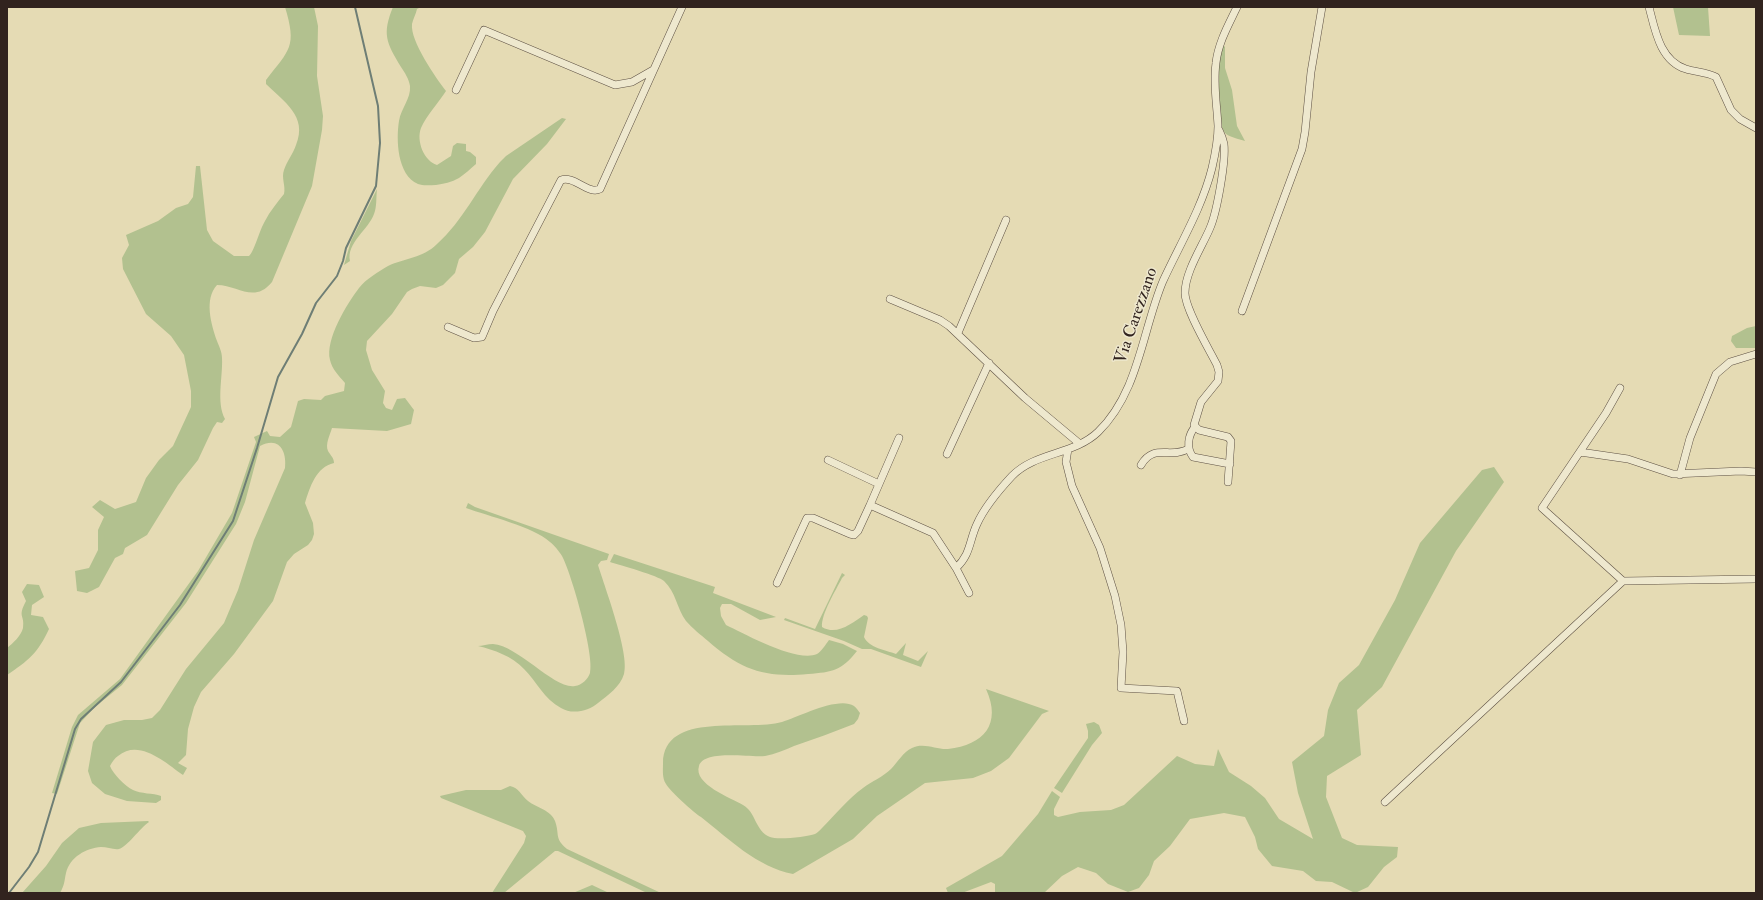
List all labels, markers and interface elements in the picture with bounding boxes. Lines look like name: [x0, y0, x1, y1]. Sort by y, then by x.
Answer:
street label: Via Carezzano: [1111, 265, 1163, 367]

